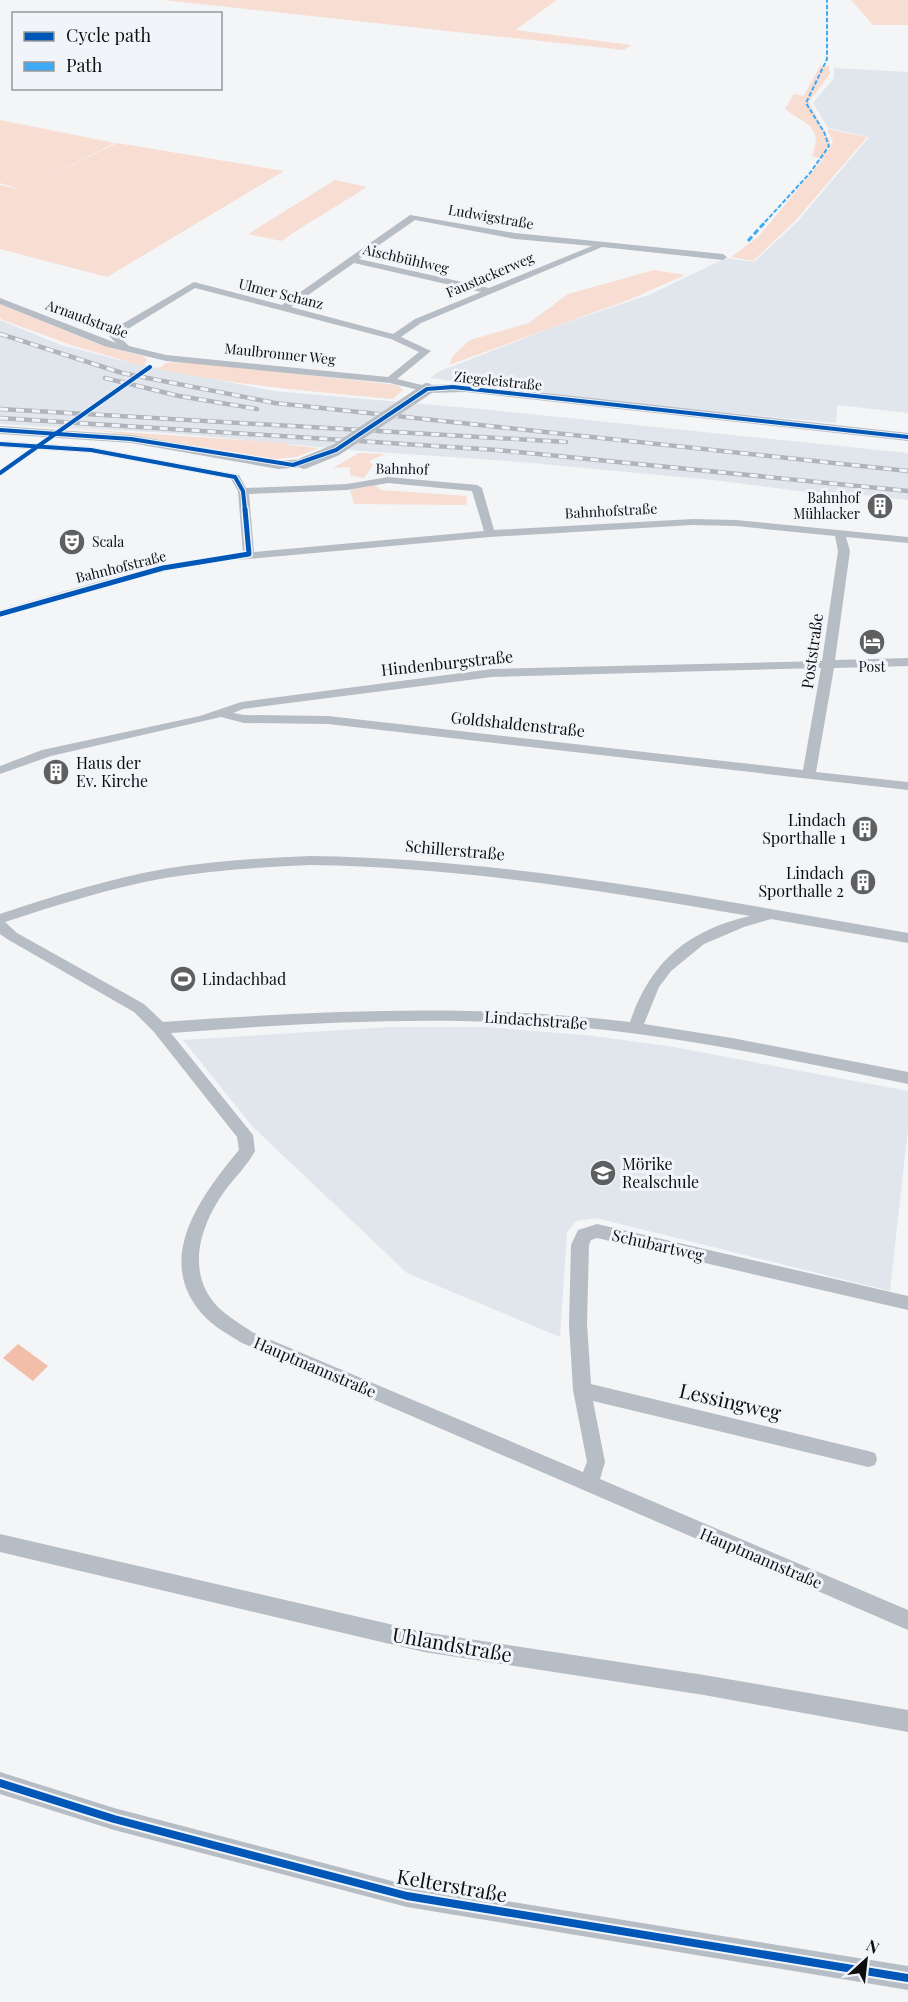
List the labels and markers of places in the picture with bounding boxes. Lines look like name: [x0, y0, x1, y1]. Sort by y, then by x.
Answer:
place label: Bahnhof Mühlacker: [793, 488, 861, 523]
building icon: Bahnhof Mühlacker: [865, 491, 895, 521]
theatre icon: Scala: [57, 527, 87, 557]
place label: Scala: [92, 532, 124, 551]
hotel icon: Post: [857, 627, 887, 657]
place label: Post: [859, 657, 886, 676]
place label: Haus der Ev. Kirche: [76, 752, 148, 791]
building icon: Haus der Ev. Kirche: [41, 757, 71, 787]
place label: Lindach Sporthalle 1: [762, 809, 847, 848]
building icon: Lindach Sporthalle 1: [850, 814, 880, 844]
place label: Lindach Sporthalle 2: [758, 862, 845, 901]
building icon: Lindach Sporthalle 2: [848, 867, 878, 897]
sports icon: Lindachbad: [168, 964, 198, 994]
place label: Lindachbad: [202, 968, 286, 989]
place label: Mörike Realschule: [622, 1153, 699, 1192]
school or university icon: Mörike Realschule: [588, 1158, 618, 1188]

